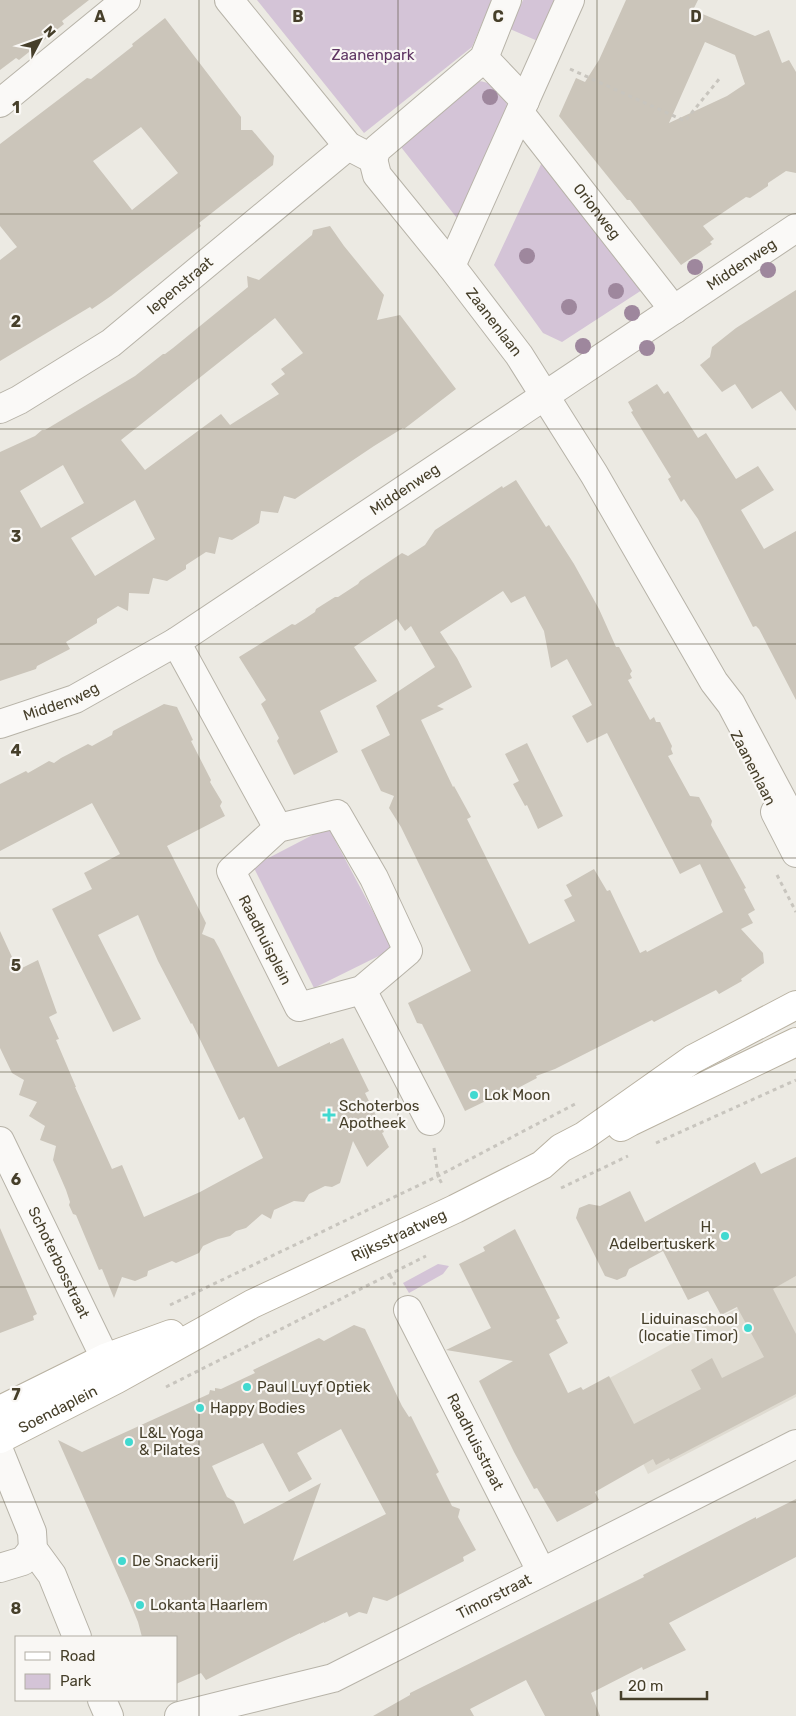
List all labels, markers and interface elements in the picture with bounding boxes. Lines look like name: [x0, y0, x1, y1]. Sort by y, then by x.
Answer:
text: A: [94, 7, 106, 26]
text: B: [292, 7, 304, 26]
text: C: [492, 7, 504, 26]
text: D: [690, 7, 702, 26]
north arrow: [15, 15, 65, 65]
text: N: [40, 22, 59, 41]
park label: Zaanenpark: [332, 46, 415, 64]
text: 1: [12, 98, 20, 117]
street label: Orionweg: [569, 180, 625, 243]
street label: Middenweg: [703, 235, 780, 294]
street label: Iepenstraat: [143, 253, 217, 318]
street label: Zaanenlaan: [462, 284, 526, 360]
text: 2: [11, 312, 21, 331]
street label: Middenweg: [366, 460, 443, 519]
text: 3: [11, 527, 21, 546]
street label: Middenweg: [21, 678, 102, 725]
street label: Zaanenlaan: [726, 728, 780, 808]
text: 4: [11, 741, 22, 760]
street label: Raadhuisplein: [235, 892, 295, 988]
text: 5: [11, 956, 21, 975]
place label: Lok Moon: [484, 1086, 550, 1104]
marker: Lok Moon: [468, 1089, 480, 1101]
place label: Schoterbos Apotheek: [339, 1097, 420, 1132]
marker: Schoterbos Apotheek: [323, 1109, 335, 1121]
text: 6: [11, 1170, 21, 1189]
street label: Schoterbosstraat: [24, 1204, 94, 1321]
street label: Rijksstraatweg: [348, 1205, 449, 1265]
place label: H. Adelbertuskerk: [609, 1218, 715, 1253]
marker: H. Adelbertuskerk: [719, 1230, 731, 1242]
place label: Liduinaschool (locatie Timor): [639, 1310, 738, 1345]
marker: Liduinaschool (locatie Timor): [742, 1322, 754, 1334]
place label: Paul Luyf Optiek: [257, 1378, 371, 1396]
marker: Paul Luyf Optiek: [241, 1381, 253, 1393]
street label: Soendaplein: [15, 1382, 100, 1437]
text: 7: [11, 1385, 21, 1404]
street label: Raadhuisstraat: [443, 1390, 507, 1493]
place label: Happy Bodies: [210, 1399, 306, 1417]
marker: Happy Bodies: [194, 1402, 206, 1414]
place label: L&L Yoga & Pilates: [139, 1424, 203, 1459]
marker: L&L Yoga & Pilates: [123, 1436, 135, 1448]
place label: De Snackerij: [132, 1552, 218, 1570]
marker: De Snackerij: [116, 1555, 128, 1567]
street label: Timorstraat: [454, 1570, 535, 1623]
place label: Lokanta Haarlem: [150, 1596, 268, 1614]
text: 8: [11, 1599, 22, 1618]
marker: Lokanta Haarlem: [134, 1599, 146, 1611]
legend: [15, 1636, 178, 1701]
text: Road: [60, 1647, 96, 1665]
scale bar: [621, 1668, 707, 1700]
text: Park: [60, 1672, 91, 1690]
text: 20 m: [628, 1677, 663, 1695]

